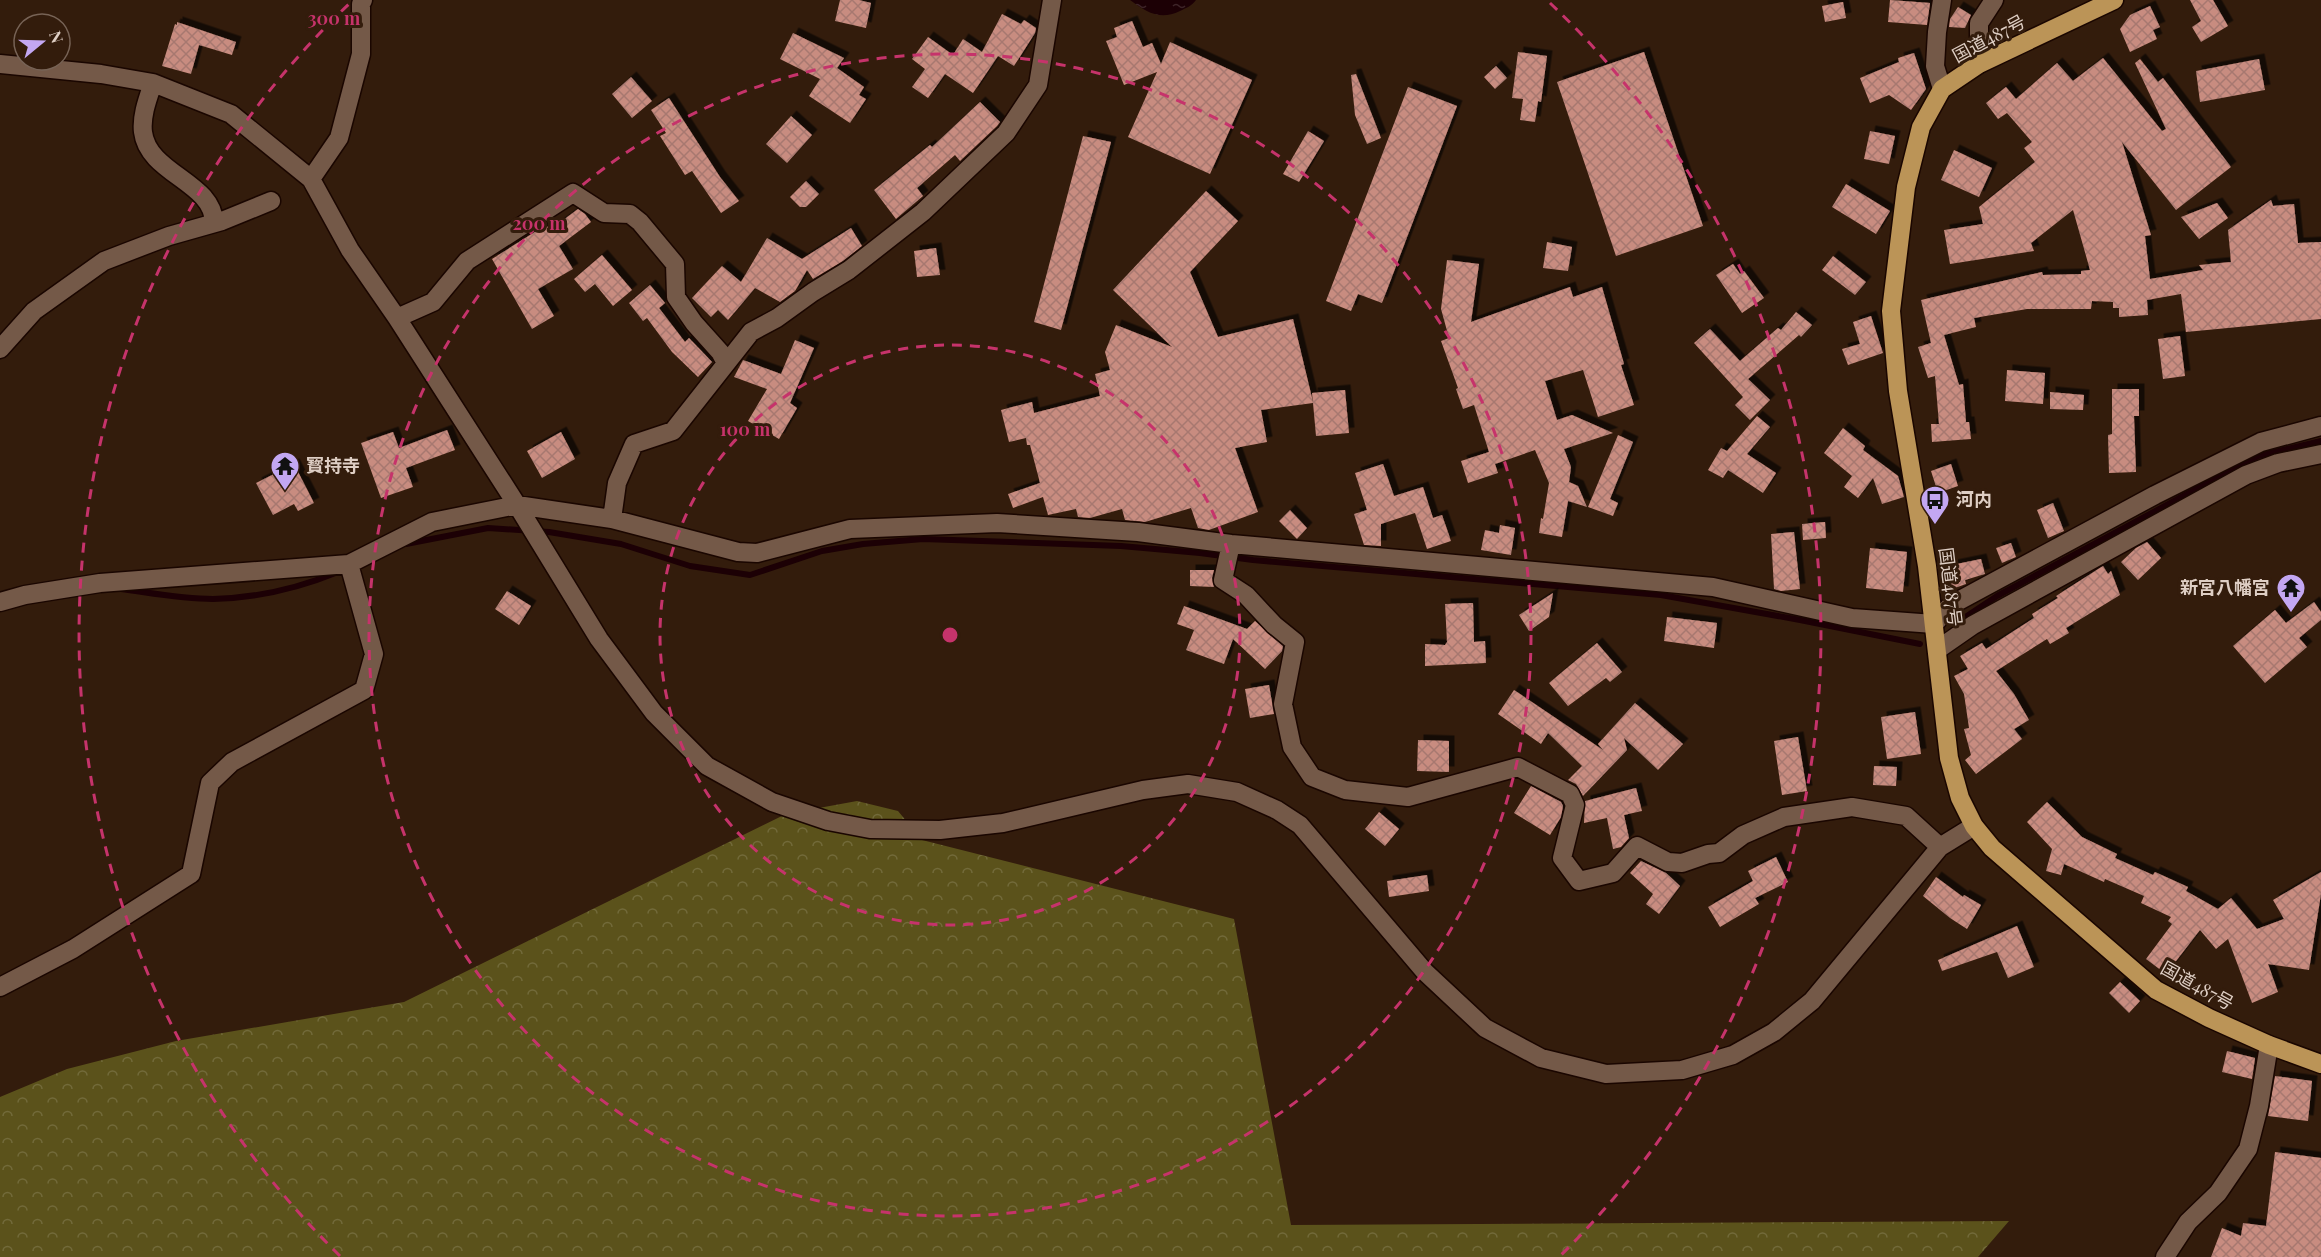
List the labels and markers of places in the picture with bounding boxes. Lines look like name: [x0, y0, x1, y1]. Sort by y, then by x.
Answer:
temple icon: 寳持寺: [269, 450, 301, 492]
place label: 寳持寺: [306, 453, 360, 477]
bus stop icon: 河内: [1919, 484, 1951, 526]
place label: 河内: [1956, 487, 1992, 511]
temple icon: 新宮八幡宮: [2275, 572, 2307, 614]
place label: 新宮八幡宮: [2180, 575, 2270, 599]
centre of rings: [940, 625, 960, 645]

